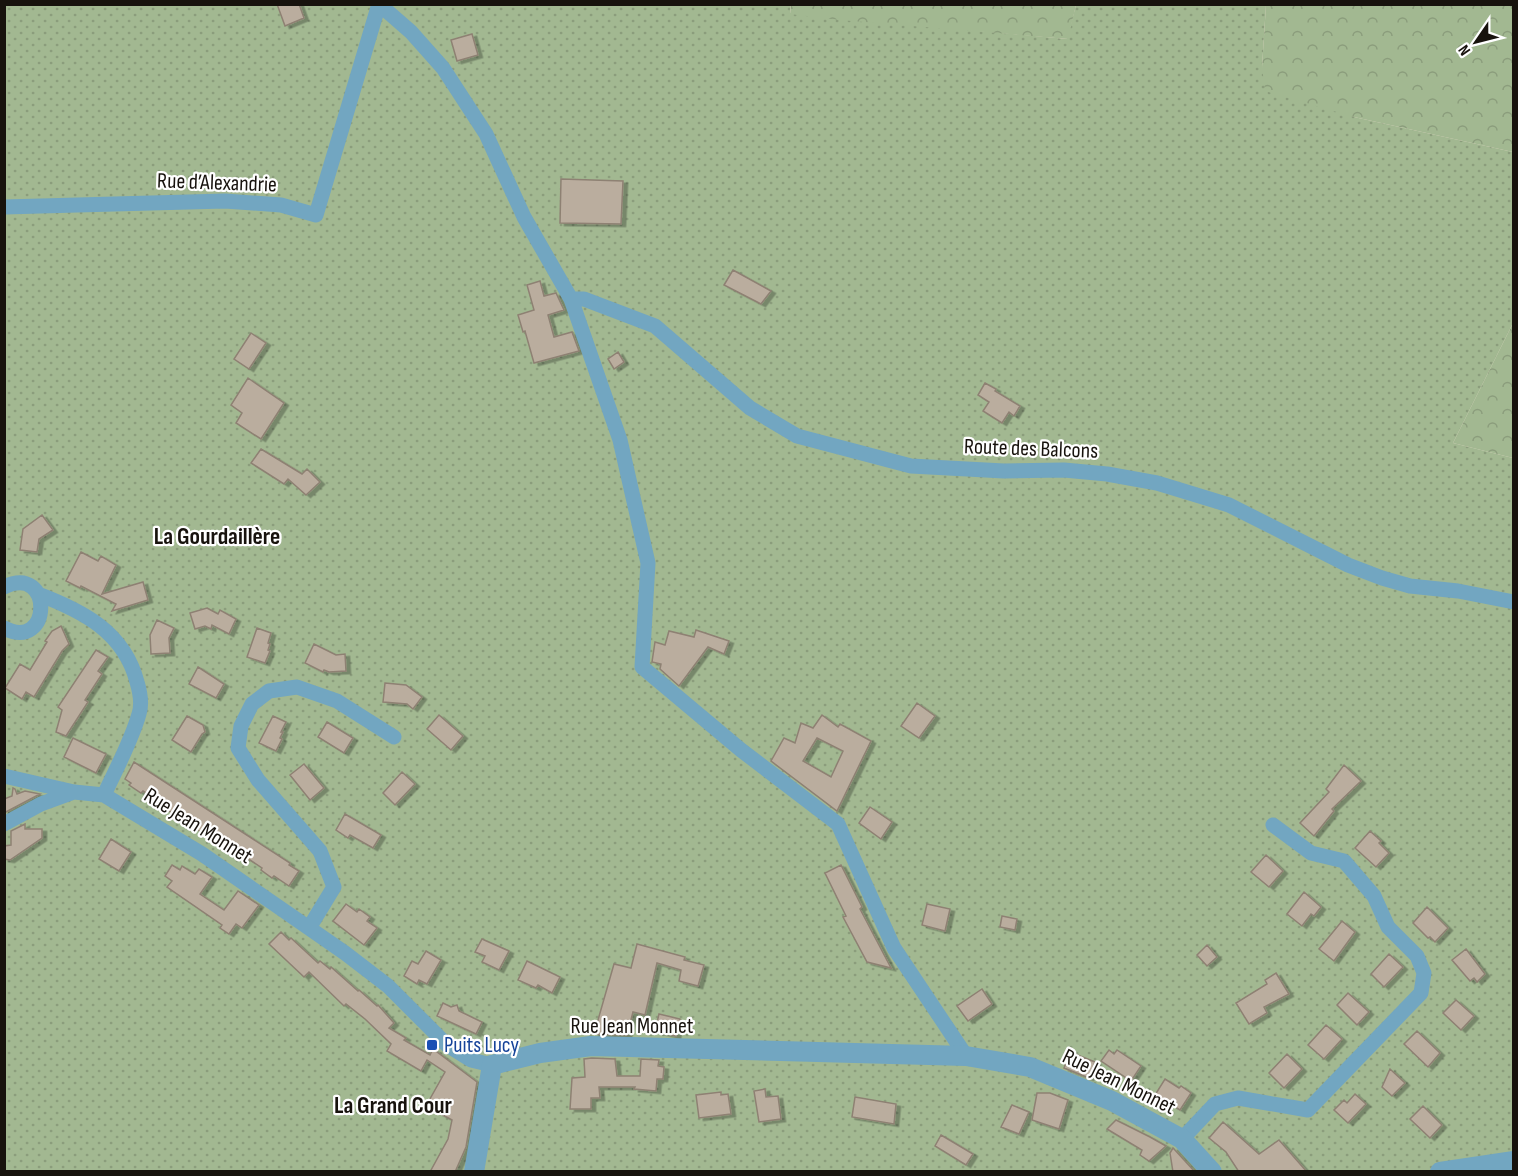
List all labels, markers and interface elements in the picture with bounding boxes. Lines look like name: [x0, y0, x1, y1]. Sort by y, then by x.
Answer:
north arrow: [1446, 12, 1506, 72]
text: N: [1455, 41, 1475, 59]
street label: Rue d’Alexandrie: [157, 167, 277, 199]
street label: Route des Balcons: [964, 433, 1099, 465]
district label: La Gourdaillère: [154, 522, 280, 551]
street label: Rue Jean Monnet: [139, 782, 258, 870]
street label: Rue Jean Monnet: [571, 1013, 694, 1040]
place label: Puits Lucy: [444, 1032, 520, 1059]
marker: Puits Lucy: [425, 1038, 439, 1052]
street label: Rue Jean Monnet: [1058, 1043, 1180, 1121]
district label: La Grand Cour: [334, 1091, 453, 1120]

